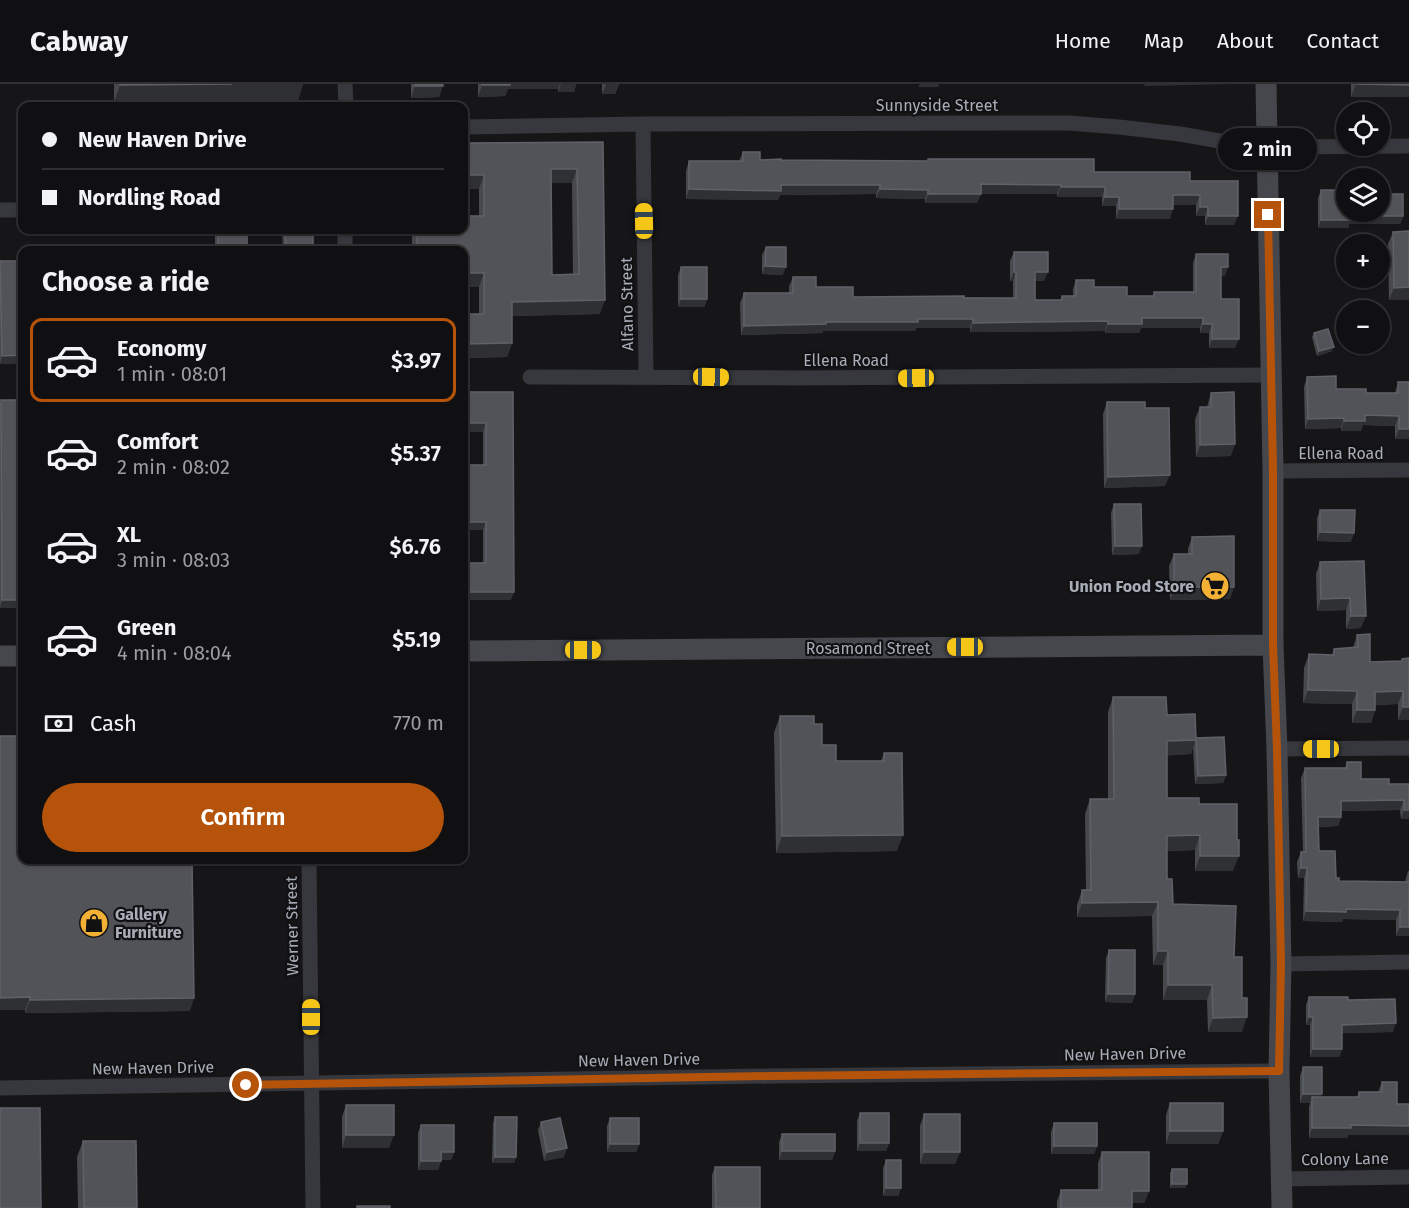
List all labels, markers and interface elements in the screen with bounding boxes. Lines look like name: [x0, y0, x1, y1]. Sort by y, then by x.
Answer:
text: Cabway: [30, 25, 128, 58]
text: Home: [1055, 28, 1111, 54]
text: Map: [1144, 28, 1184, 54]
text: About: [1217, 28, 1274, 54]
text: Contact: [1307, 28, 1379, 54]
street label: Sunnyside Street: [876, 96, 998, 115]
map controls: [1336, 102, 1390, 354]
button: locate: [1336, 102, 1390, 156]
text: New Haven Drive: [78, 126, 247, 153]
callout: 2 min: [1218, 128, 1318, 170]
text: 2 min: [1243, 137, 1292, 161]
button: layers: [1336, 168, 1390, 222]
text: Nordling Road: [78, 184, 221, 211]
route end: [1254, 201, 1281, 228]
car: [635, 203, 653, 239]
button: +: [1336, 234, 1390, 288]
street label: Alfano Street: [617, 257, 637, 351]
text: Choose a ride: [42, 266, 209, 298]
button: −: [1336, 300, 1390, 354]
icon: car: [45, 333, 99, 387]
text: Economy: [117, 335, 206, 362]
text: $3.97: [391, 347, 441, 374]
street label: Ellena Road: [803, 351, 889, 370]
text: 1 min · 08:01: [117, 362, 227, 386]
car: [693, 368, 729, 386]
car: [898, 369, 934, 387]
icon: car: [45, 426, 99, 480]
text: Comfort: [117, 428, 198, 455]
text: $5.37: [390, 440, 441, 467]
street label: Ellena Road: [1298, 444, 1384, 463]
text: 2 min · 08:02: [117, 455, 230, 479]
icon: car: [45, 519, 99, 573]
text: XL: [117, 521, 141, 548]
text: $6.76: [390, 533, 441, 560]
text: 3 min · 08:03: [117, 548, 230, 572]
supermarket icon: Union Food Store: [1199, 570, 1231, 602]
place label: Union Food Store: [1069, 577, 1194, 596]
icon: car: [45, 612, 99, 666]
text: Green: [117, 614, 176, 641]
text: $5.19: [392, 626, 441, 653]
car: [947, 638, 983, 656]
street label: Rosamond Street: [806, 639, 930, 658]
text: 4 min · 08:04: [117, 641, 232, 665]
car: [565, 641, 601, 659]
icon: cash: [42, 707, 75, 740]
text: Cash: [90, 710, 137, 737]
text: 770 m: [393, 711, 444, 735]
car: [1303, 740, 1339, 758]
button: Confirm: [42, 783, 444, 852]
street label: Werner Street: [282, 876, 302, 976]
place label: Gallery Furniture: [115, 905, 182, 942]
shop icon: Gallery Furniture: [78, 907, 110, 939]
car: [302, 999, 320, 1035]
street label: New Haven Drive: [1064, 1043, 1186, 1065]
street label: New Haven Drive: [578, 1049, 700, 1071]
street label: New Haven Drive: [92, 1057, 214, 1079]
route start: [232, 1071, 259, 1098]
street label: Colony Lane: [1301, 1149, 1389, 1169]

